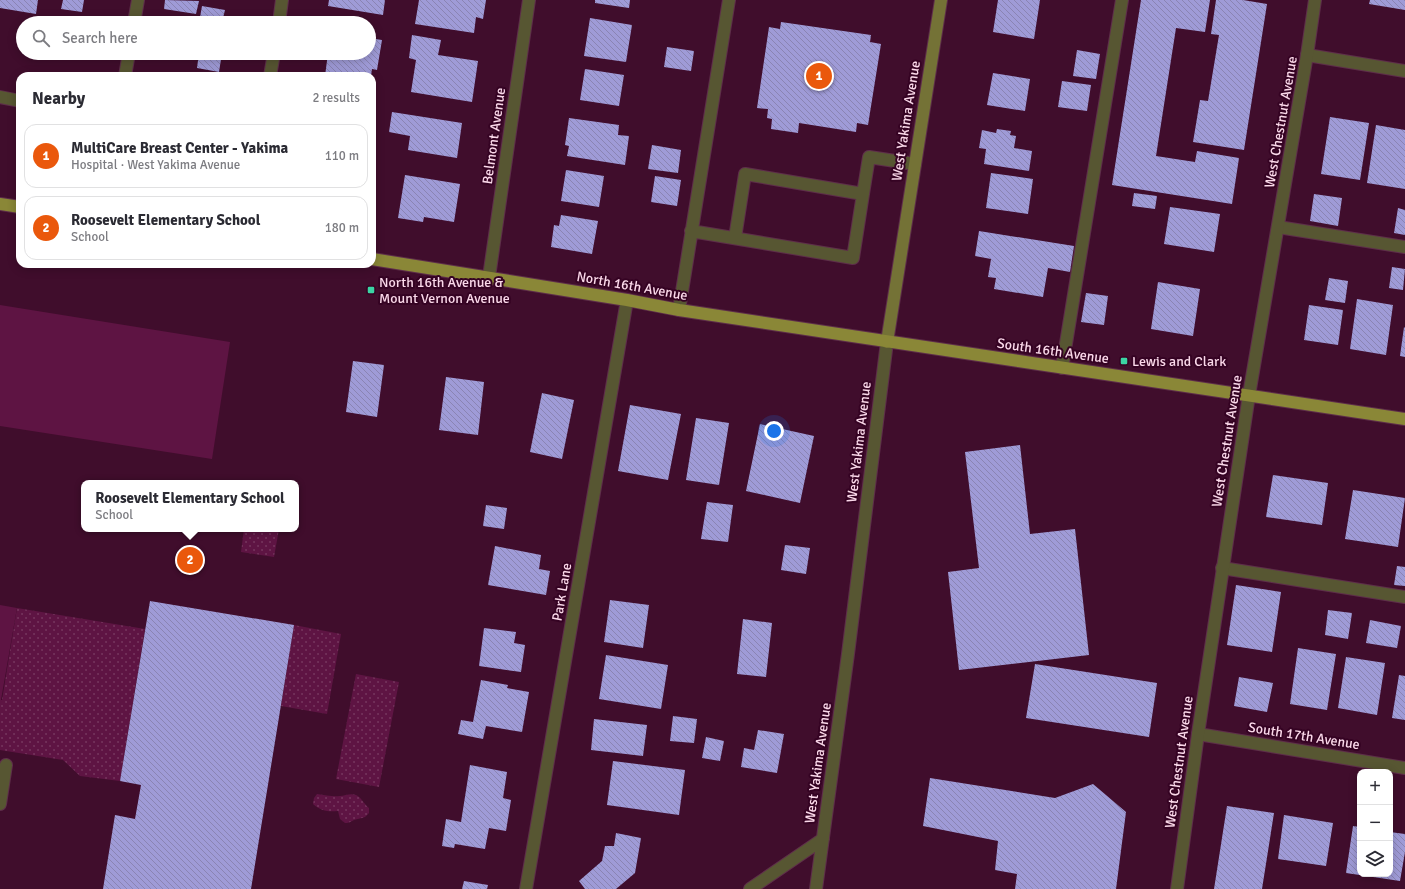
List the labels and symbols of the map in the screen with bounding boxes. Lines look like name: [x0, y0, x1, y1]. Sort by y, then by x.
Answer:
street label: West Chestnut Avenue: [1261, 55, 1301, 189]
street label: West Yakima Avenue: [888, 60, 924, 182]
pin: 1: [806, 61, 832, 91]
street label: Belmont Avenue: [479, 87, 509, 185]
street label: North 16th Avenue: [575, 268, 689, 304]
place label: North 16th Avenue & Mount Vernon Avenue: [379, 274, 510, 307]
marker: North 16th Avenue & Mount Vernon Avenue: [366, 285, 376, 295]
street label: South 16th Avenue: [996, 335, 1110, 367]
place label: Lewis and Clark: [1132, 353, 1226, 370]
marker: Lewis and Clark: [1119, 356, 1129, 366]
street label: West Chestnut Avenue: [1208, 374, 1246, 508]
street label: West Yakima Avenue: [843, 381, 875, 503]
your location: [764, 421, 784, 441]
pin: 2: [177, 545, 203, 575]
street label: Park Lane: [549, 562, 575, 622]
street label: West Chestnut Avenue: [1161, 695, 1197, 829]
street label: West Yakima Avenue: [801, 701, 835, 825]
street label: South 17th Avenue: [1247, 719, 1361, 753]

